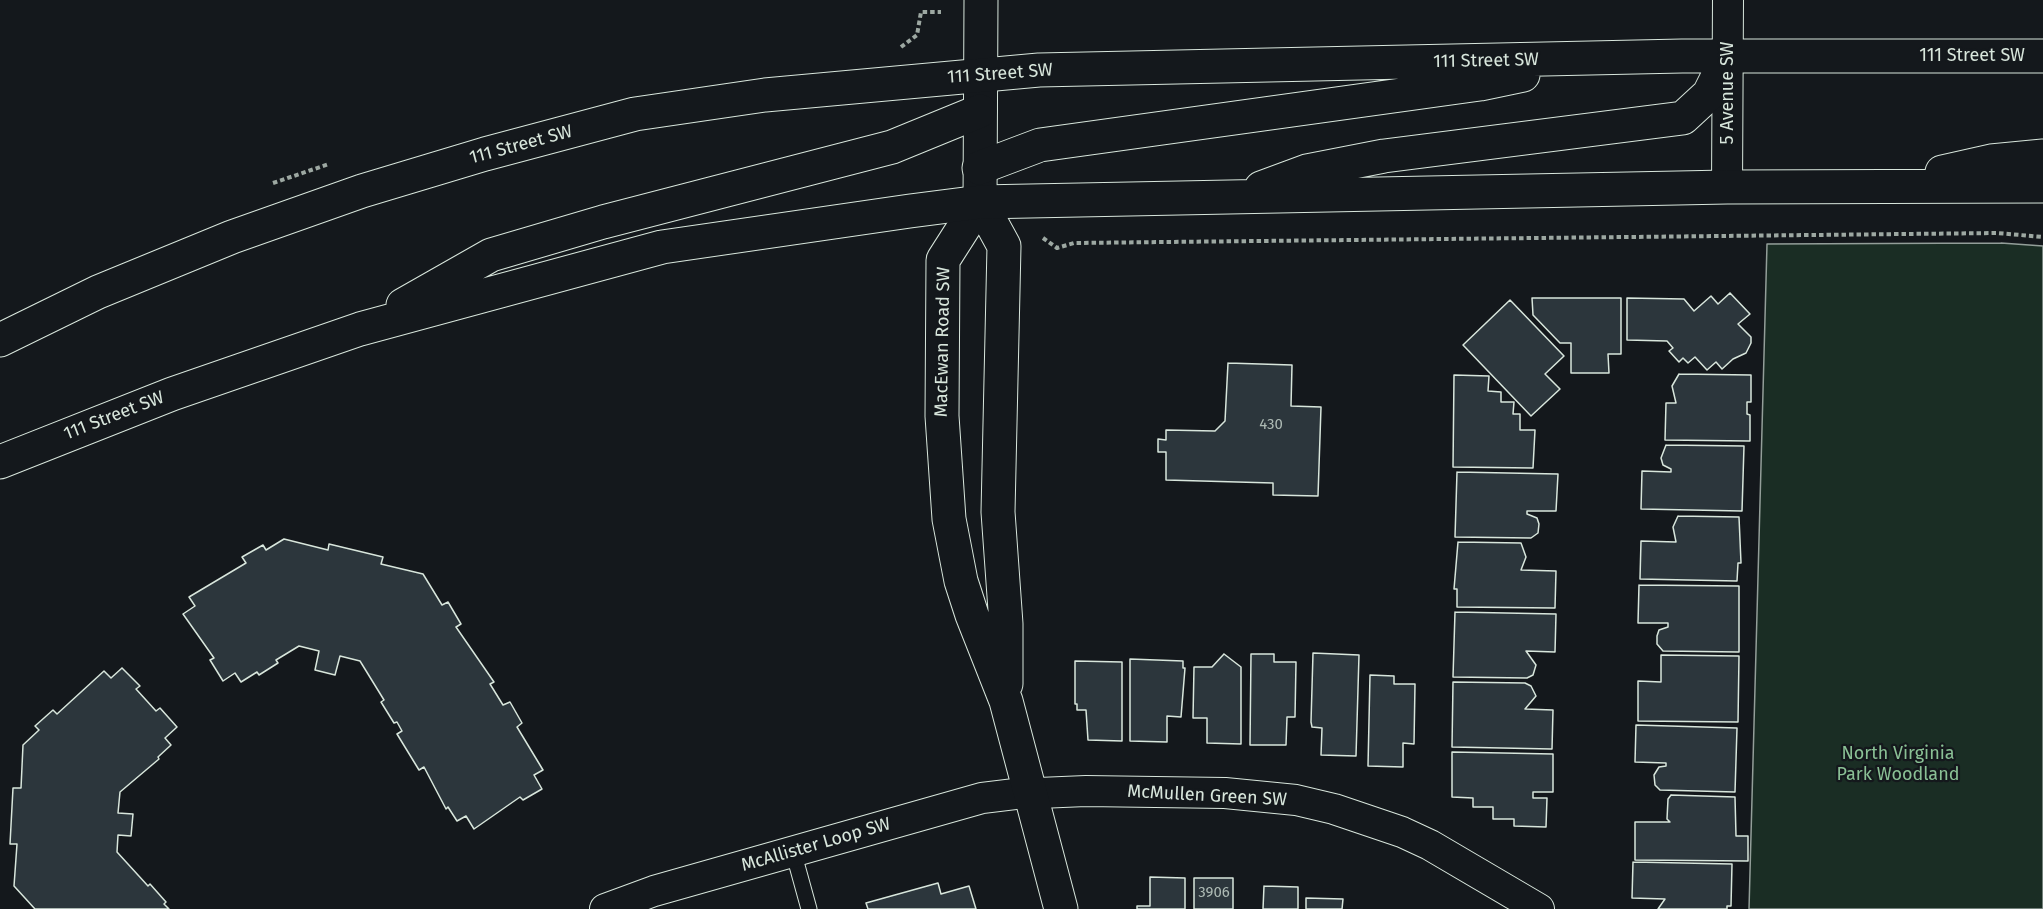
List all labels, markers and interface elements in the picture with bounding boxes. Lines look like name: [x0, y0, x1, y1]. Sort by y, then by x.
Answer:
street label: 5 Avenue SW: [1717, 42, 1739, 144]
street label: 111 Street SW: [1919, 45, 2025, 67]
street label: 111 Street SW: [1433, 49, 1539, 73]
street label: 111 Street SW: [947, 60, 1053, 88]
street label: 111 Street SW: [467, 121, 575, 169]
street label: MacEwan Road SW: [931, 267, 955, 417]
street label: 111 Street SW: [61, 387, 167, 445]
house number: 430: [1259, 416, 1283, 434]
park label: North Virginia Park Woodland: [1837, 743, 1959, 786]
street label: McMullen Green SW: [1127, 781, 1287, 811]
street label: McAllister Loop SW: [739, 813, 893, 877]
house number: 3906: [1198, 884, 1230, 902]

